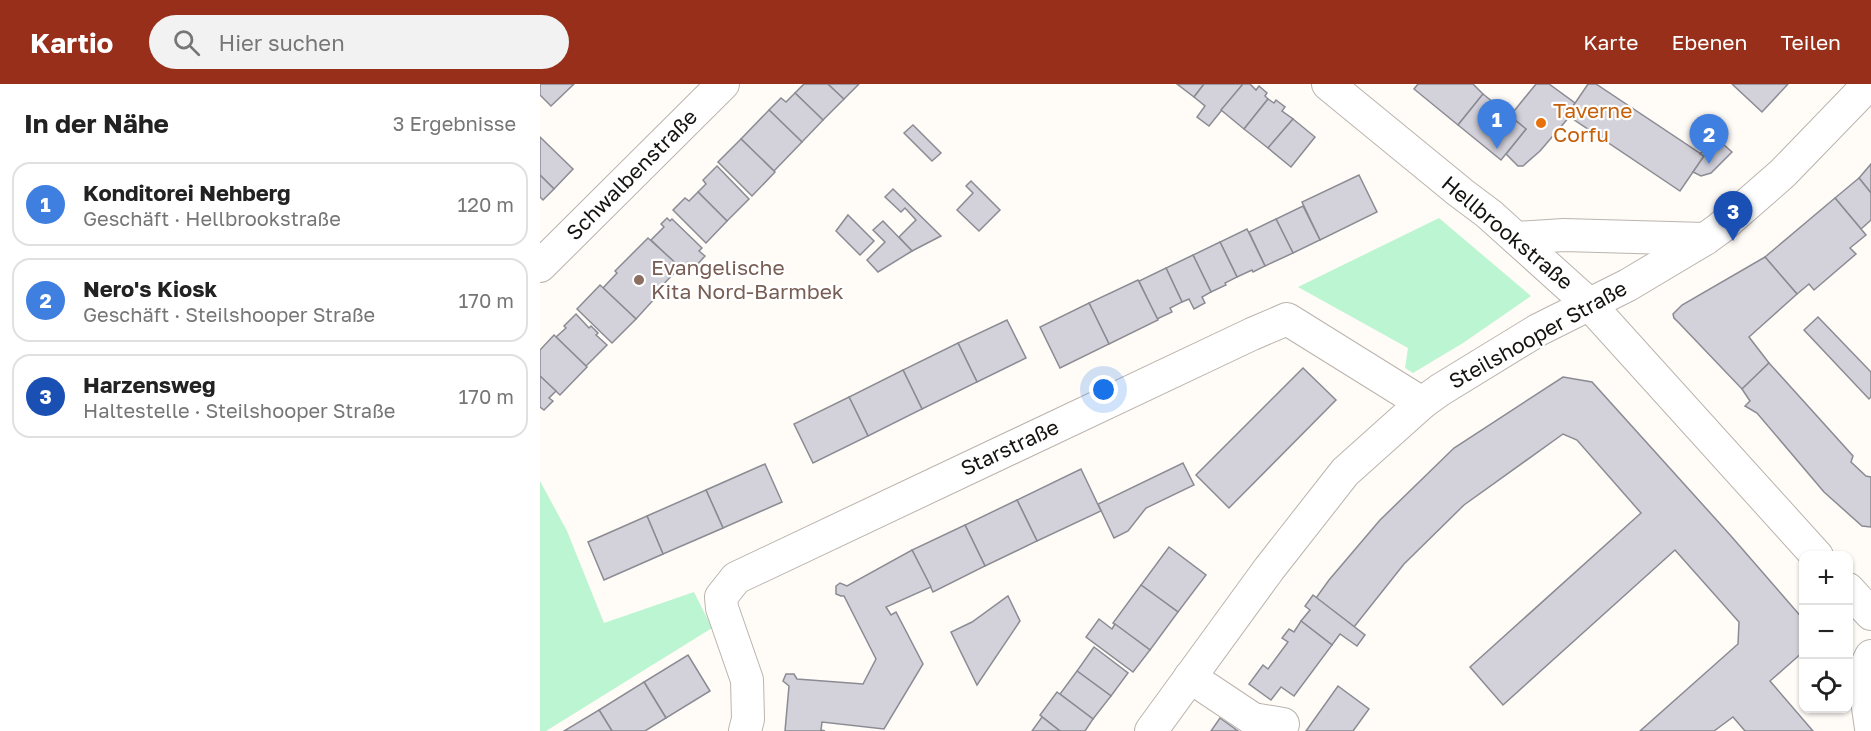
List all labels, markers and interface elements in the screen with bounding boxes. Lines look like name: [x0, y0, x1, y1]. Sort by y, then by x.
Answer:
search box: [149, 15, 569, 69]
text: Kartio: [30, 26, 113, 59]
icon: search: [170, 26, 203, 59]
text: Hier suchen: [218, 29, 345, 56]
text: Karte: [1583, 29, 1639, 55]
text: Ebenen: [1672, 29, 1747, 55]
text: Teilen: [1780, 29, 1841, 55]
place label: Taverne Corfu: [1553, 97, 1632, 147]
pin: 1: [1478, 100, 1516, 149]
street label: Schwalbenstraße: [560, 103, 702, 245]
text: In der Nähe: [24, 108, 169, 139]
text: 3 Ergebnisse: [393, 111, 516, 135]
pin: 2: [1690, 115, 1728, 164]
marker: Taverne Corfu: [1534, 116, 1548, 130]
street label: Hellbrookstraße: [1437, 170, 1579, 295]
text: Konditorei Nehberg: [83, 179, 291, 206]
text: 1: [40, 192, 51, 216]
text: 120 m: [458, 192, 514, 216]
pin: 3: [1714, 192, 1752, 241]
text: Geschäft · Hellbrookstraße: [83, 206, 341, 230]
place label: Evangelische Kita Nord-Barmbek: [651, 254, 844, 304]
marker: Evangelische Kita Nord-Barmbek: [632, 273, 646, 287]
street label: Steilshooper Straße: [1444, 274, 1631, 394]
text: Nero's Kiosk: [83, 275, 217, 302]
text: 2: [39, 288, 52, 312]
text: 170 m: [459, 288, 514, 312]
text: Geschäft · Steilshooper Straße: [83, 302, 375, 326]
text: Harzensweg: [83, 371, 216, 398]
your location: [1089, 375, 1118, 404]
text: 3: [39, 384, 52, 408]
text: 170 m: [459, 384, 514, 408]
text: Haltestelle · Steilshooper Straße: [83, 398, 395, 422]
street label: Starstraße: [956, 413, 1063, 481]
map controls: [1799, 551, 1853, 713]
button: +: [1799, 551, 1853, 605]
button: −: [1799, 605, 1853, 659]
button: locate: [1799, 659, 1853, 713]

